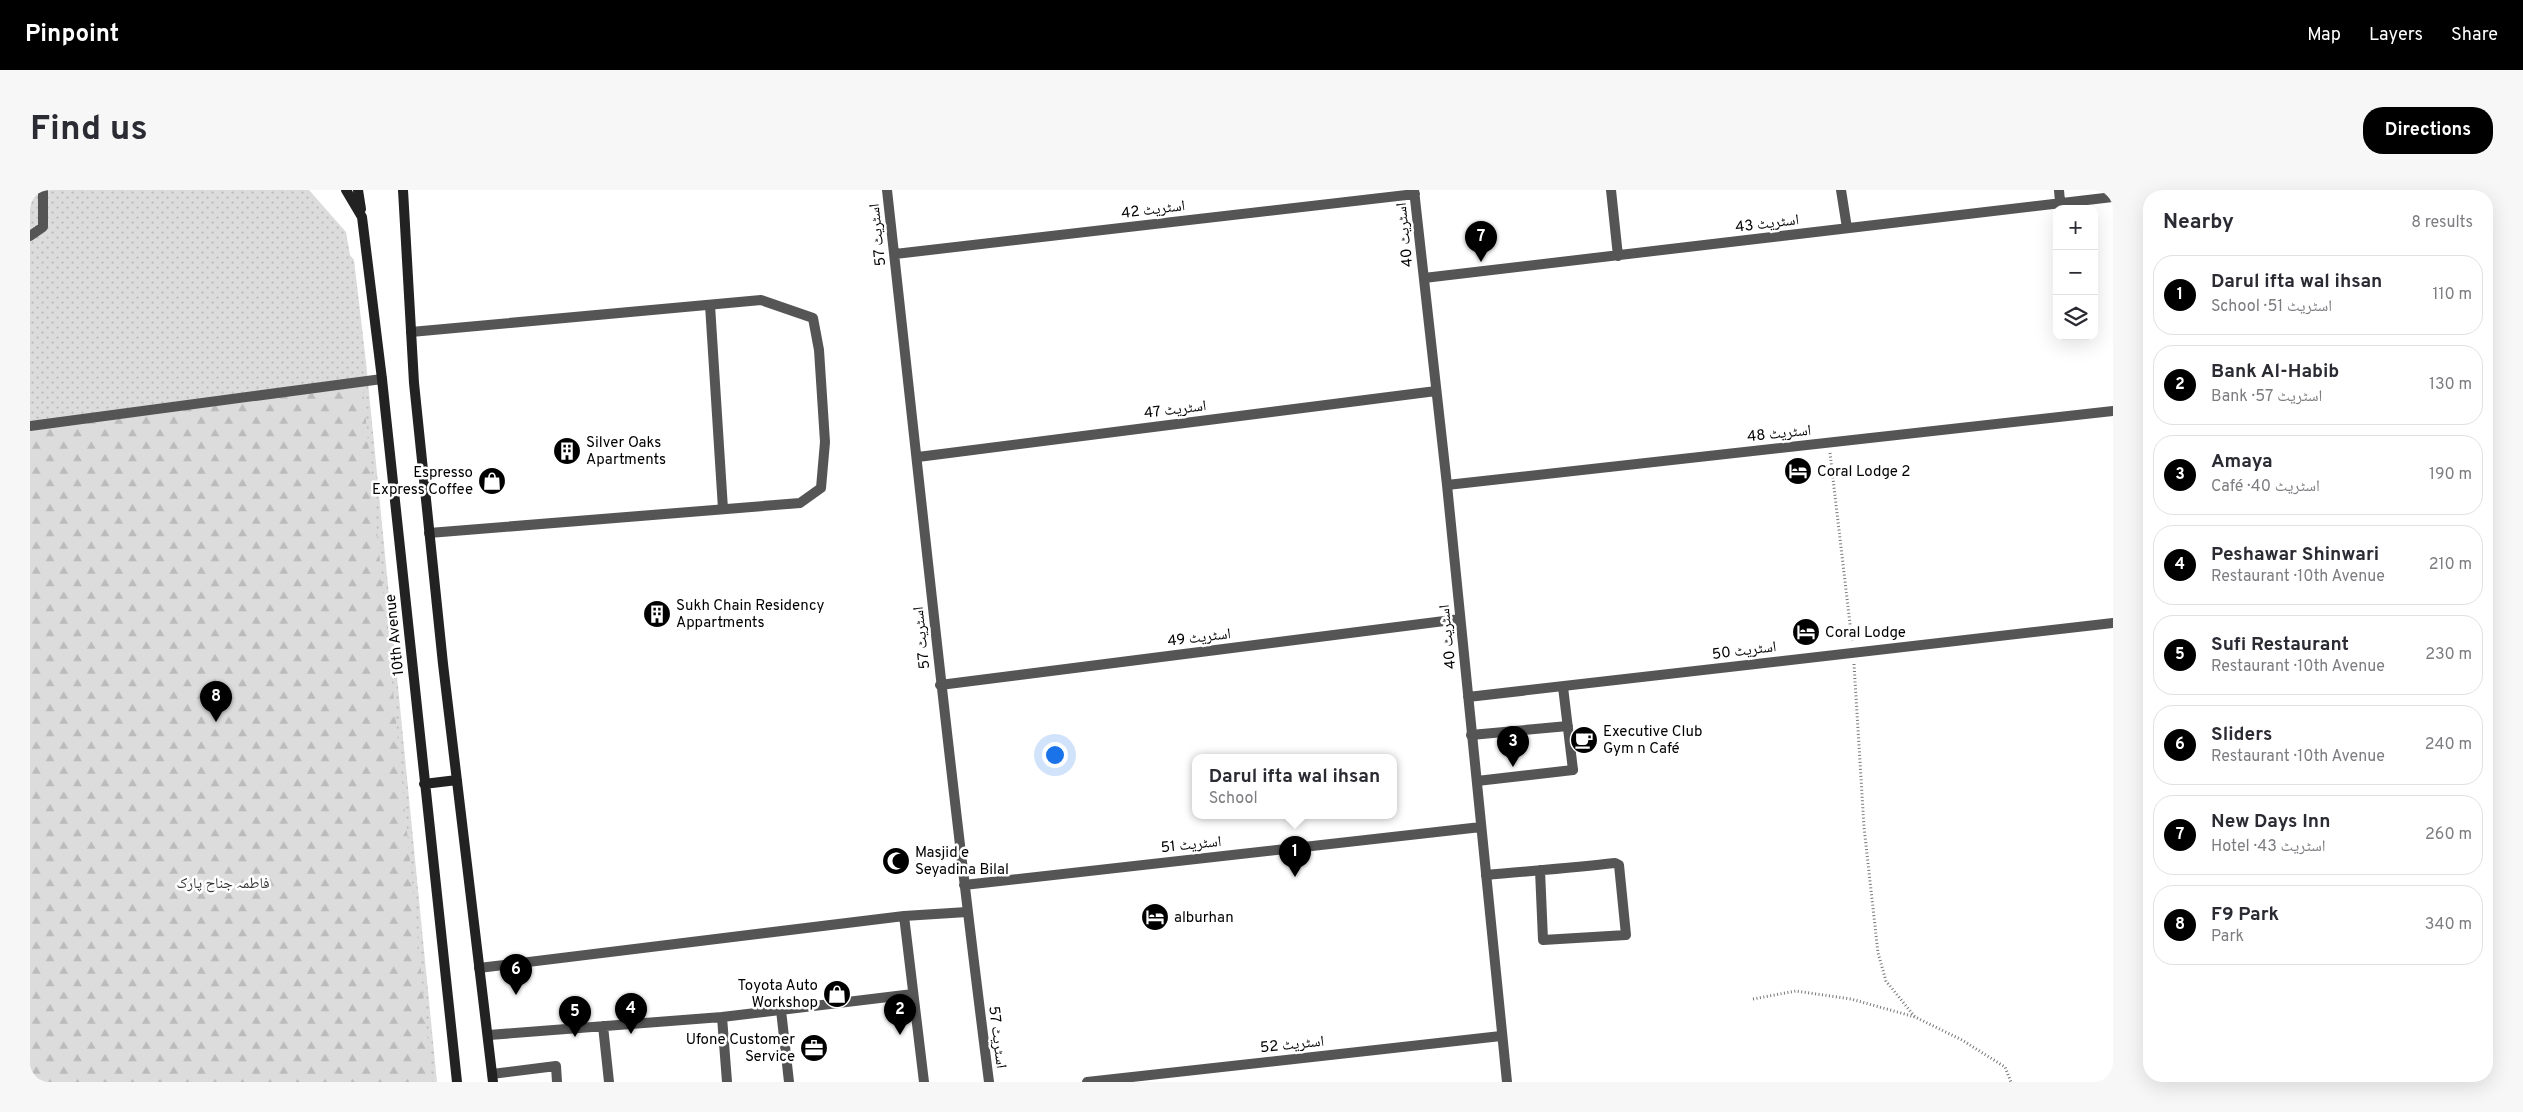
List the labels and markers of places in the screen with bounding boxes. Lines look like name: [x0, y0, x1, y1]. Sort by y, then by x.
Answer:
pin: 7: [1465, 221, 1497, 262]
place label: Silver Oaks Apartments: [586, 434, 666, 470]
building icon: Silver Oaks Apartments: [552, 436, 582, 466]
hotel icon: Coral Lodge 2: [1783, 456, 1813, 486]
place label: Coral Lodge 2: [1817, 463, 1911, 482]
place label: Espresso Express Coffee: [372, 464, 473, 500]
shop icon: Espresso Express Coffee: [477, 466, 507, 496]
place label: Sukh Chain Residency Appartments: [676, 597, 825, 633]
building icon: Sukh Chain Residency Appartments: [642, 599, 672, 629]
hotel icon: Coral Lodge: [1791, 617, 1821, 647]
place label: Coral Lodge: [1825, 624, 1906, 643]
pin: 8: [200, 681, 232, 722]
place label: Executive Club Gym n Café: [1603, 723, 1702, 759]
cafe icon: Executive Club Gym n Café: [1569, 725, 1599, 755]
pin: 3: [1497, 726, 1529, 767]
pin: 1: [1279, 836, 1311, 877]
place label: Masjid e Seyadina Bilal: [915, 844, 1009, 880]
mosque icon: Masjid e Seyadina Bilal: [881, 846, 911, 876]
hotel icon: alburhan: [1140, 902, 1170, 932]
place label: alburhan: [1174, 909, 1234, 928]
pin: 6: [500, 954, 532, 995]
place label: Toyota Auto Workshop: [737, 977, 818, 1013]
shop icon: Toyota Auto Workshop: [822, 979, 852, 1009]
pin: 4: [615, 993, 647, 1034]
pin: 2: [884, 994, 916, 1035]
pin: 5: [559, 996, 591, 1037]
place label: Ufone Customer Service: [686, 1031, 795, 1067]
office icon: Ufone Customer Service: [799, 1033, 829, 1063]

